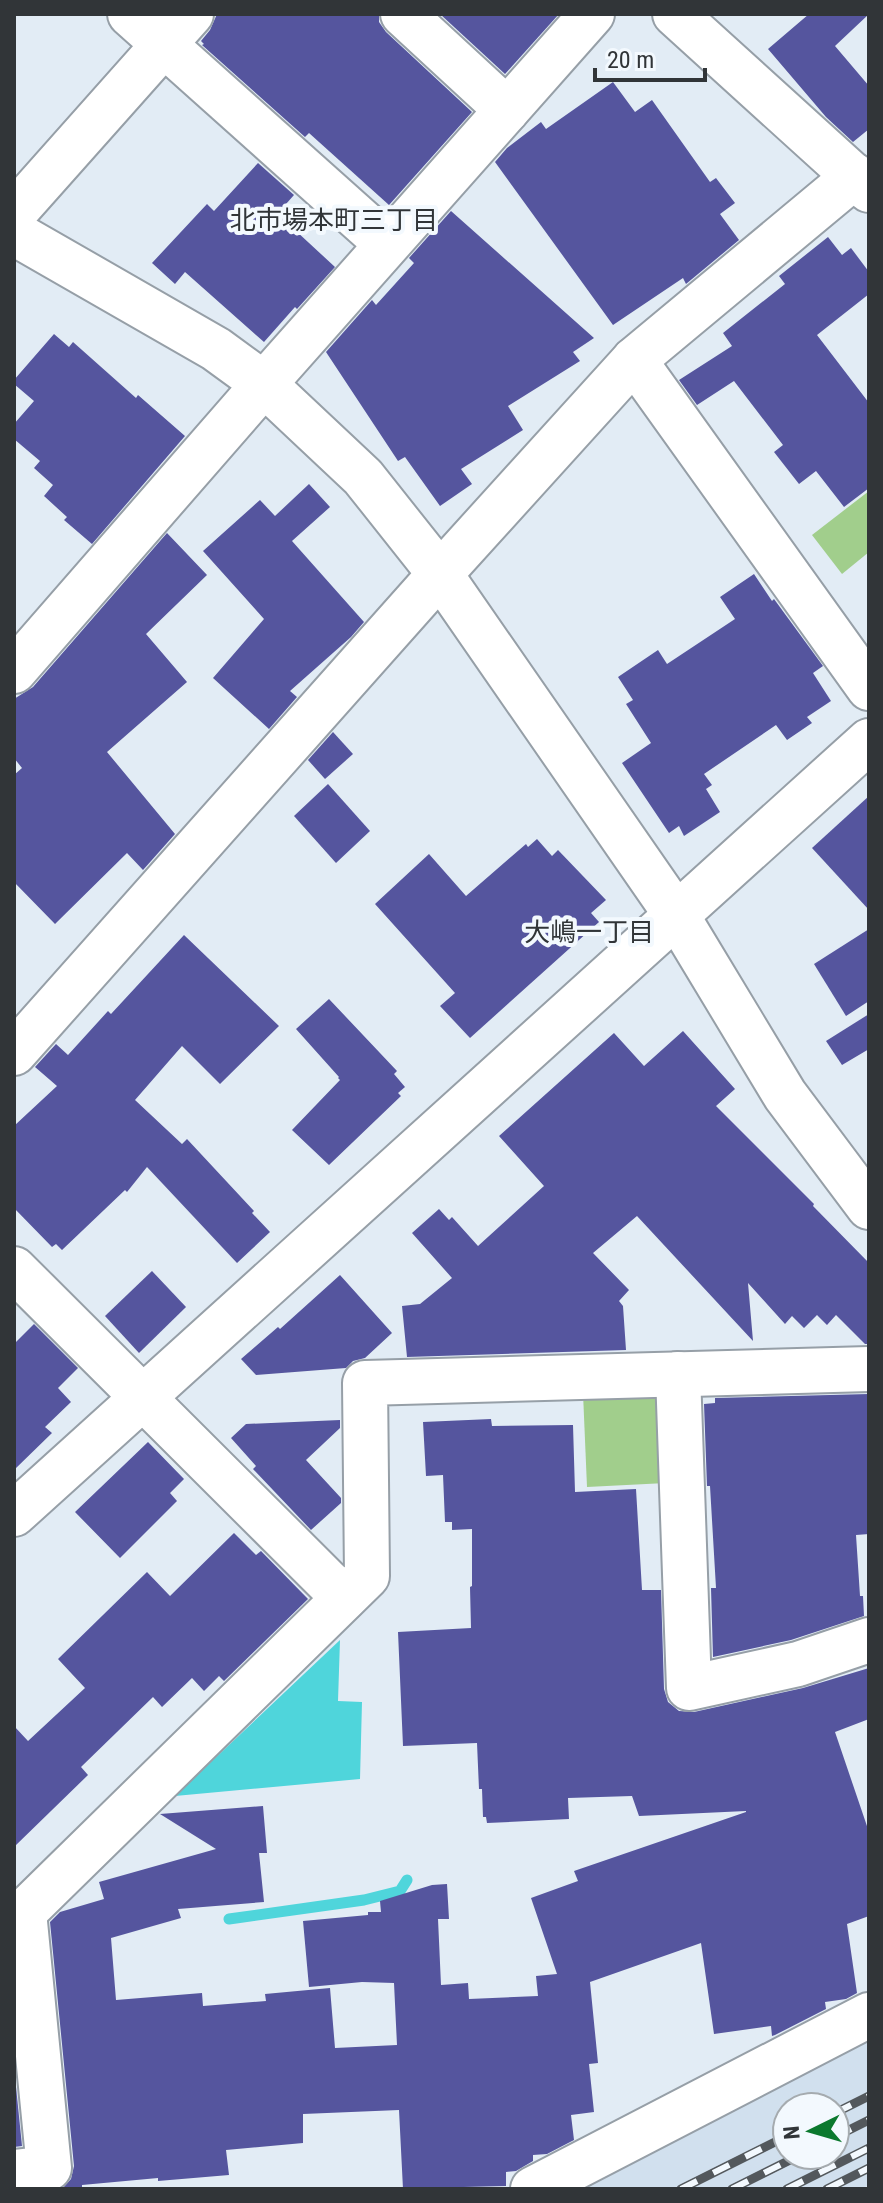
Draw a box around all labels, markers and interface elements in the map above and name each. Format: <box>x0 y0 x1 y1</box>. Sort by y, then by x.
scale bar <box>595 32 705 82</box>
text: 20 m <box>607 46 654 74</box>
district label: 北市場本町三丁目 <box>230 205 438 235</box>
district label: 大嶋一丁目 <box>524 917 654 947</box>
north arrow <box>771 2091 851 2171</box>
text: N <box>779 2125 805 2141</box>

